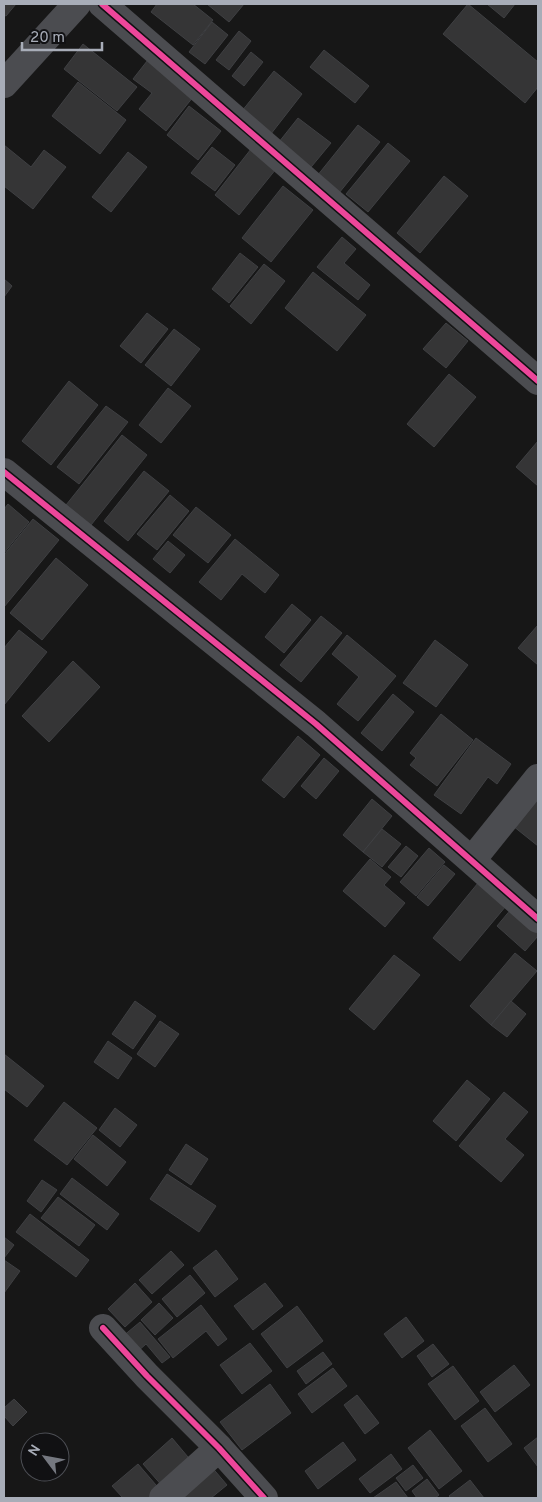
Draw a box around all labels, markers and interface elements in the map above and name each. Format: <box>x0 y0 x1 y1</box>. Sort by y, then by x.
scale bar <box>22 20 102 52</box>
text: 20 m <box>30 29 65 48</box>
north arrow <box>20 1432 70 1482</box>
text: N <box>25 1442 45 1460</box>

